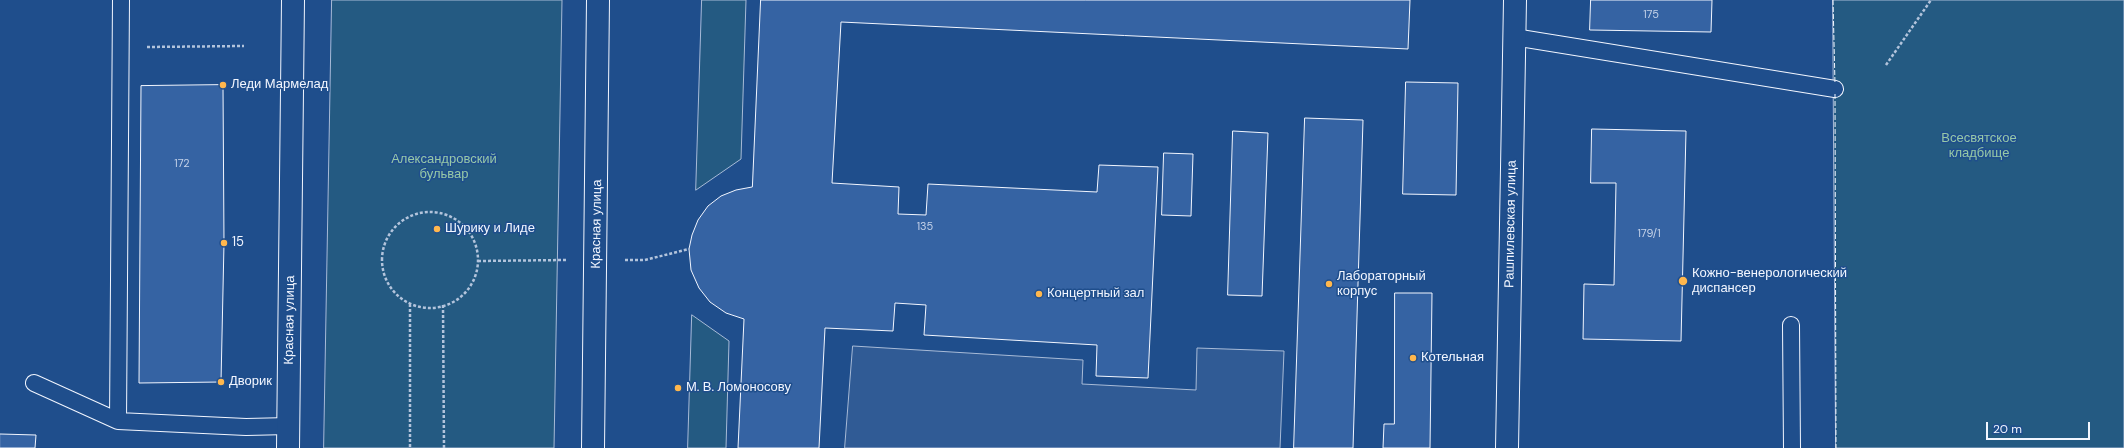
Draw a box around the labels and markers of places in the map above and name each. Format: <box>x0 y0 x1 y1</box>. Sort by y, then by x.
place label: Леди Мармелад <box>231 77 328 93</box>
marker: Леди Мармелад <box>218 80 228 90</box>
place label: Шурику и Лиде <box>445 221 535 237</box>
marker: Шурику и Лиде <box>432 224 442 234</box>
place label: 15 <box>232 235 244 251</box>
marker: 15 <box>219 238 229 248</box>
place label: Кожно-венерологический диспансер <box>1692 266 1847 297</box>
place label: Лабораторный корпус <box>1337 269 1426 300</box>
marker: Кожно-венерологический диспансер <box>1677 275 1689 287</box>
marker: Лабораторный корпус <box>1324 279 1334 289</box>
place label: Концертный зал <box>1047 286 1144 302</box>
marker: Концертный зал <box>1034 289 1044 299</box>
place label: Котельная <box>1421 350 1484 366</box>
marker: Котельная <box>1408 353 1418 363</box>
place label: Дворик <box>229 374 272 390</box>
marker: Дворик <box>216 377 226 387</box>
place label: М. В. Ломоносову <box>686 380 791 396</box>
marker: М. В. Ломоносову <box>673 383 683 393</box>

